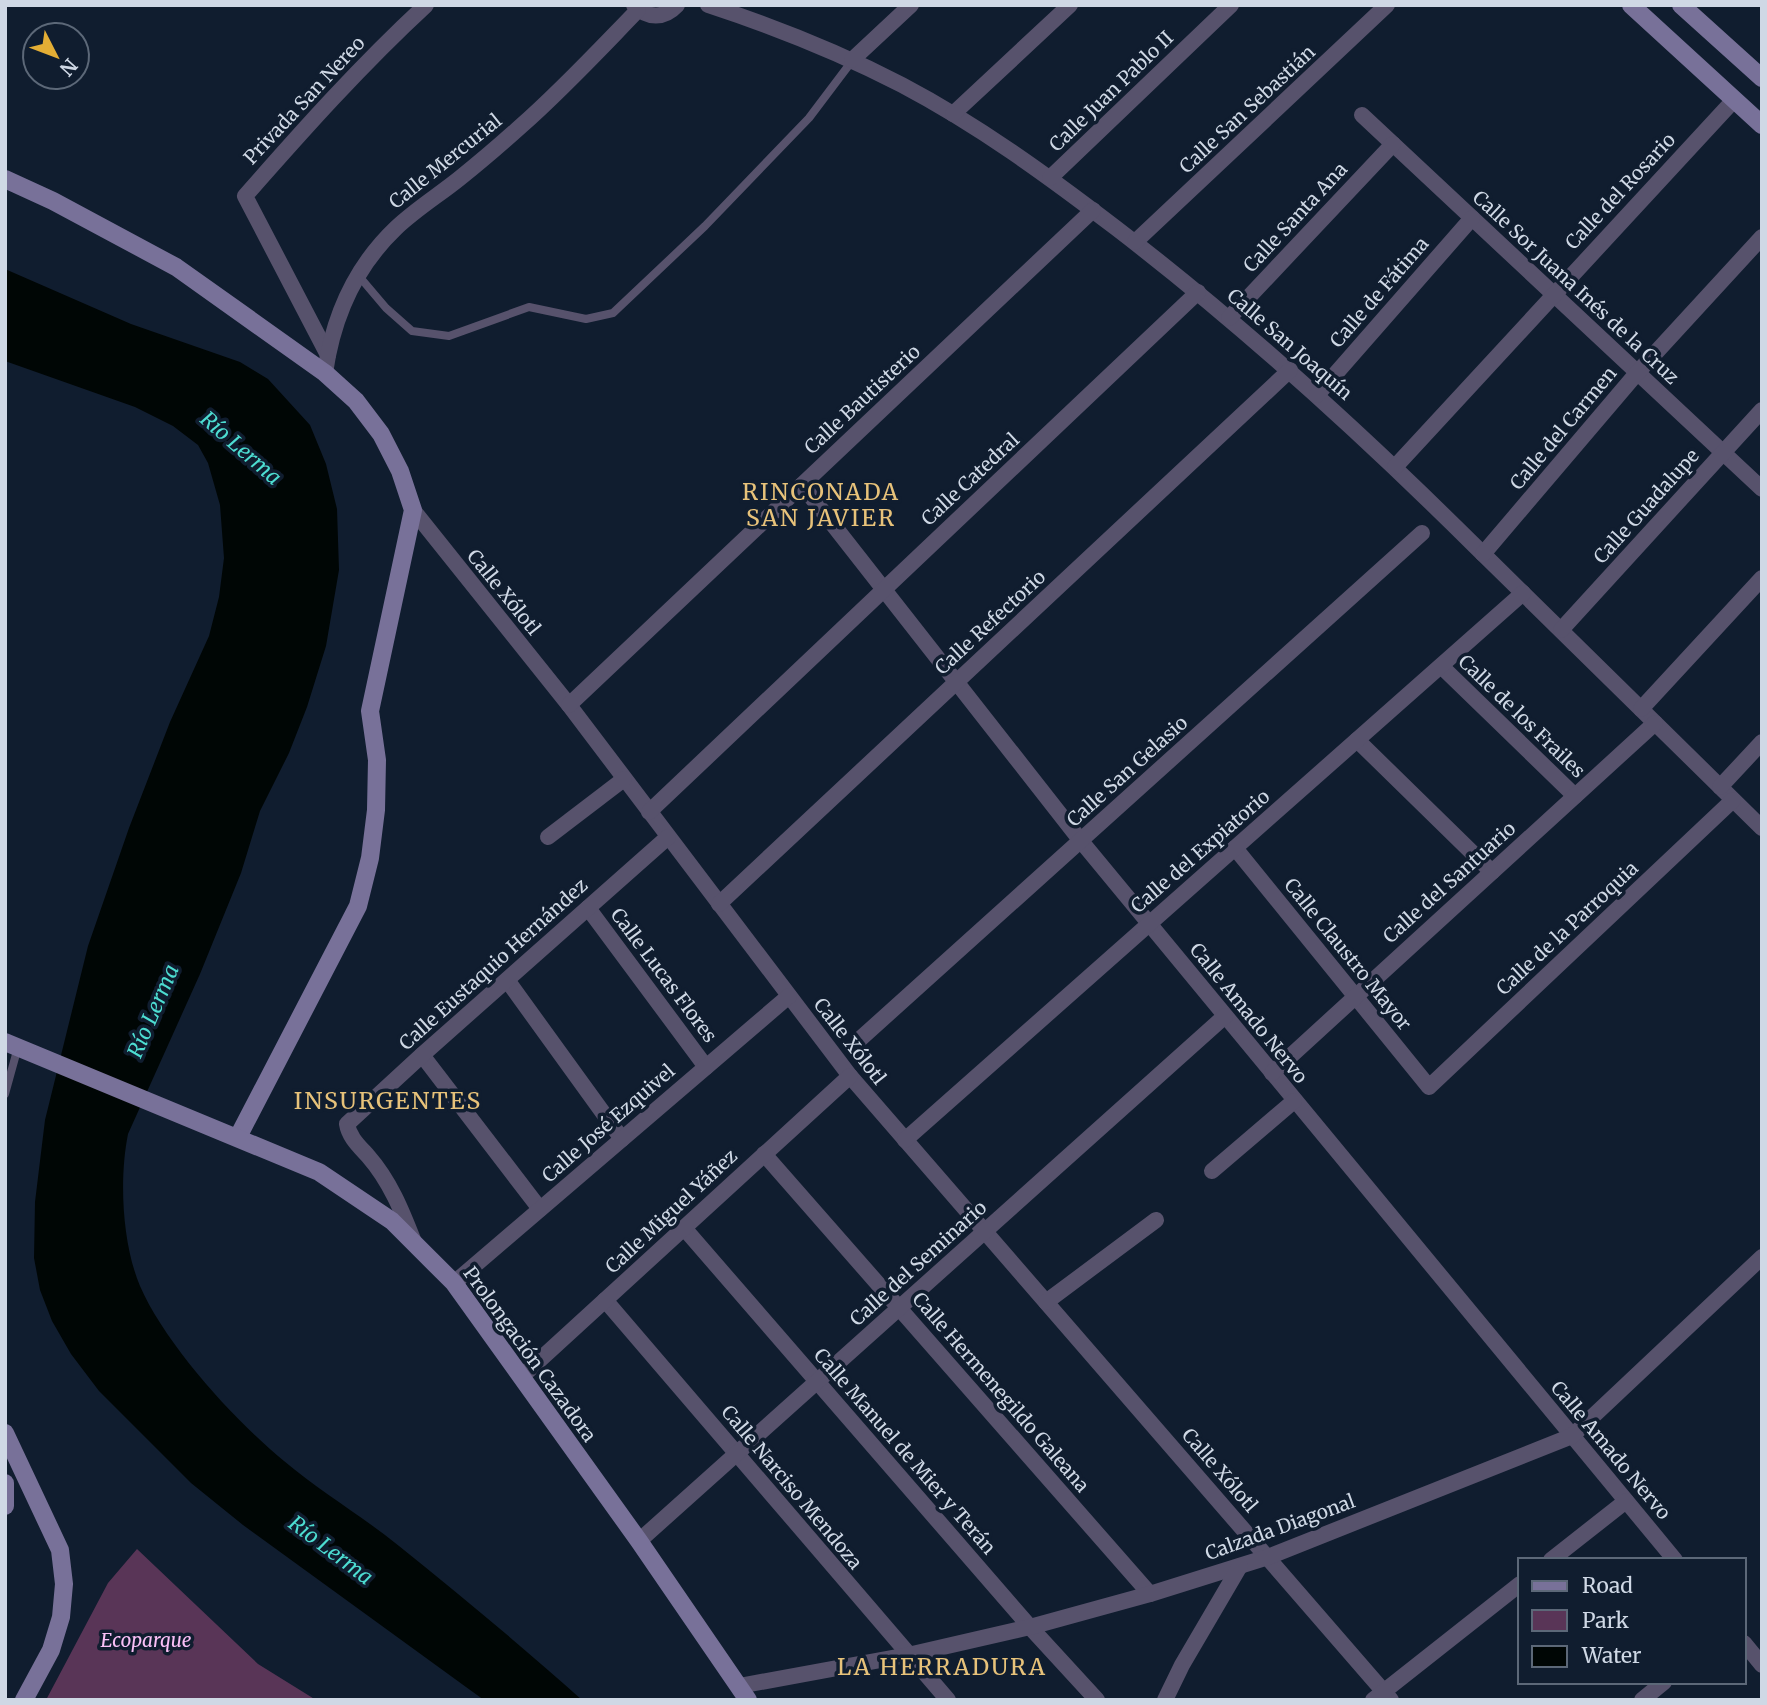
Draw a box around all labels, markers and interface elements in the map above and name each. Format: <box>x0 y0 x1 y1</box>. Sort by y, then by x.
north arrow <box>21 21 91 91</box>
street label: Calle Juan Pablo II <box>1044 26 1178 156</box>
street label: Privada San Nereo <box>238 31 370 169</box>
street label: Calle San Sebastián <box>1174 40 1320 178</box>
text: N <box>55 54 83 81</box>
street label: Calle Mercurial <box>384 108 506 214</box>
street label: Calle del Rosario <box>1560 128 1680 254</box>
street label: Calle Santa Ana <box>1238 157 1352 277</box>
street label: Calle Sor Juana Inés de la Cruz <box>1468 185 1684 389</box>
street label: Calle de Fátima <box>1324 232 1434 352</box>
street label: Calle San Joaquín <box>1223 283 1358 405</box>
street label: Calle Bautisterio <box>799 339 925 459</box>
street label: Calle del Carmen <box>1504 361 1622 495</box>
water label: Río Lerma <box>195 405 287 491</box>
street label: Calle Catedral <box>916 428 1024 530</box>
street label: Calle Guadalupe <box>1588 444 1704 568</box>
district label: RINCONADA SAN JAVIER <box>742 477 900 532</box>
street label: Calle Xólotl <box>462 544 546 640</box>
street label: Calle Refectorio <box>930 565 1050 679</box>
street label: Calle de los Frailes <box>1454 649 1590 783</box>
street label: Calle San Gelasio <box>1062 710 1192 832</box>
street label: Calle del Expiatorio <box>1126 784 1274 918</box>
street label: Calle del Santuario <box>1378 816 1520 948</box>
street label: Calle de la Parroquia <box>1491 856 1643 1000</box>
street label: Calle Eustaquio Hernández <box>394 873 592 1055</box>
street label: Calle Claustro Mayor <box>1279 873 1417 1035</box>
street label: Calle Lucas Flores <box>606 903 722 1047</box>
street label: Calle Amado Nervo <box>1185 938 1313 1088</box>
water label: Río Lerma <box>121 960 185 1062</box>
street label: Calle Xólotl <box>809 993 891 1089</box>
street label: Calle José Ezquivel <box>537 1059 679 1187</box>
district label: INSURGENTES <box>294 1086 482 1115</box>
street label: Calle Miguel Yáñez <box>600 1144 742 1278</box>
street label: Calle del Seminario <box>845 1195 991 1331</box>
street label: Prolongación Cazadora <box>458 1262 602 1446</box>
street label: Calle Hermenegildo Galeana <box>908 1287 1094 1497</box>
street label: Calle Manuel de Mier y Terán <box>809 1343 1001 1559</box>
street label: Calle Amado Nervo <box>1546 1376 1676 1524</box>
street label: Calle Narciso Mendoza <box>716 1400 868 1574</box>
street label: Calle Xólotl <box>1177 1423 1263 1517</box>
street label: Calzada Diagonal <box>1202 1489 1358 1565</box>
water label: Río Lerma <box>283 1509 379 1591</box>
legend <box>1518 1558 1746 1684</box>
text: Road <box>1582 1572 1633 1599</box>
text: Park <box>1582 1607 1629 1634</box>
park label: Ecoparque <box>101 1628 192 1652</box>
text: Water <box>1581 1642 1641 1669</box>
district label: LA HERRADURA <box>837 1652 1047 1681</box>

